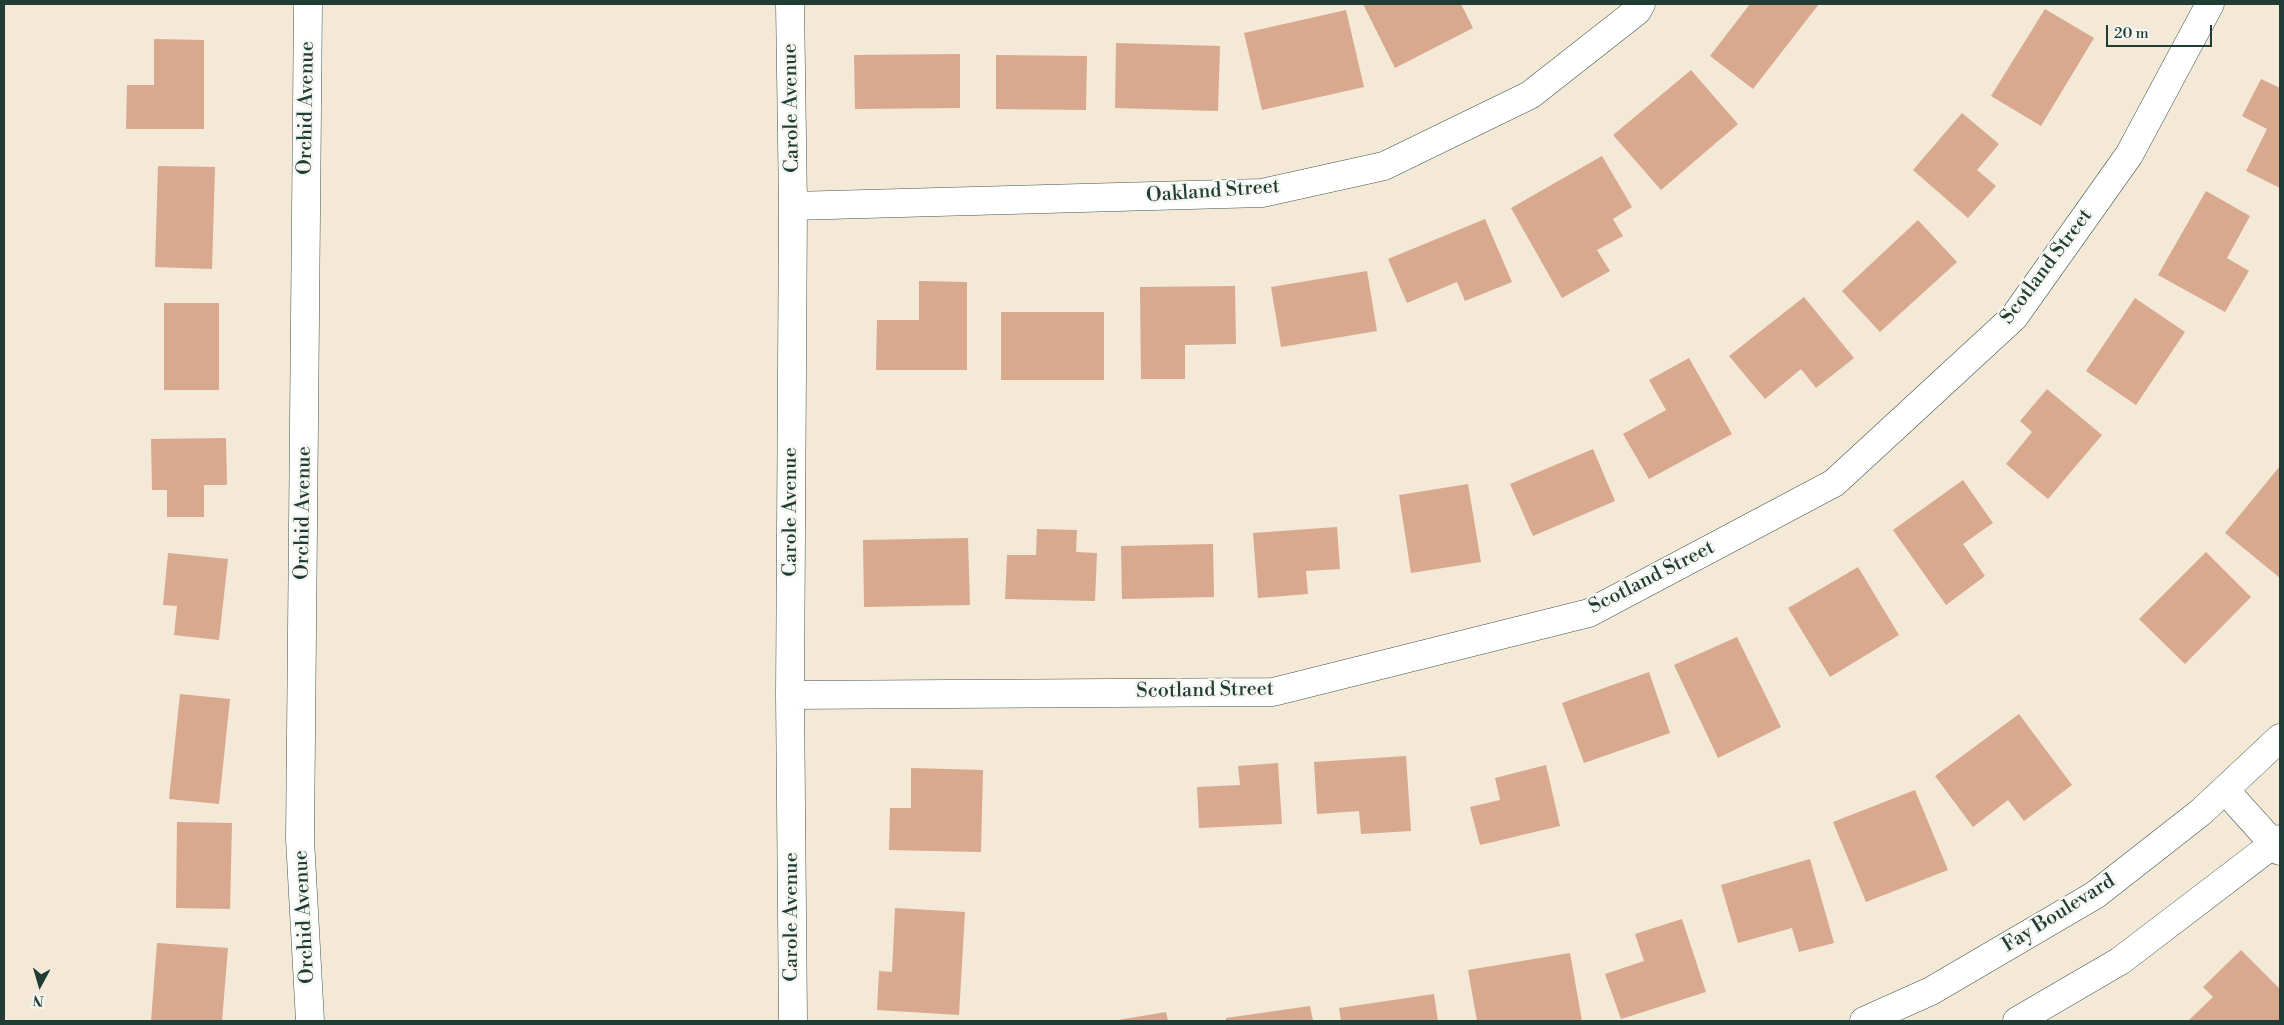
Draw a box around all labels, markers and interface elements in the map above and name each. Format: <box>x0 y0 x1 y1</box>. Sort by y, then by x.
scale bar <box>2109 15 2215 47</box>
text: 20 m <box>2114 24 2149 43</box>
street label: Orchid Avenue <box>294 41 320 175</box>
street label: Carole Avenue <box>779 43 805 173</box>
street label: Oakland Street <box>1145 175 1281 209</box>
street label: Scotland Street <box>1996 205 2098 329</box>
street label: Orchid Avenue <box>291 446 317 580</box>
street label: Carole Avenue <box>779 447 803 577</box>
street label: Scotland Street <box>1585 536 1719 620</box>
street label: Scotland Street <box>1136 678 1274 704</box>
street label: Orchid Avenue <box>290 850 320 984</box>
street label: Carole Avenue <box>780 852 804 982</box>
street label: Fay Boulevard <box>1998 870 2120 958</box>
north arrow <box>15 960 65 1010</box>
text: N <box>32 990 45 1009</box>

